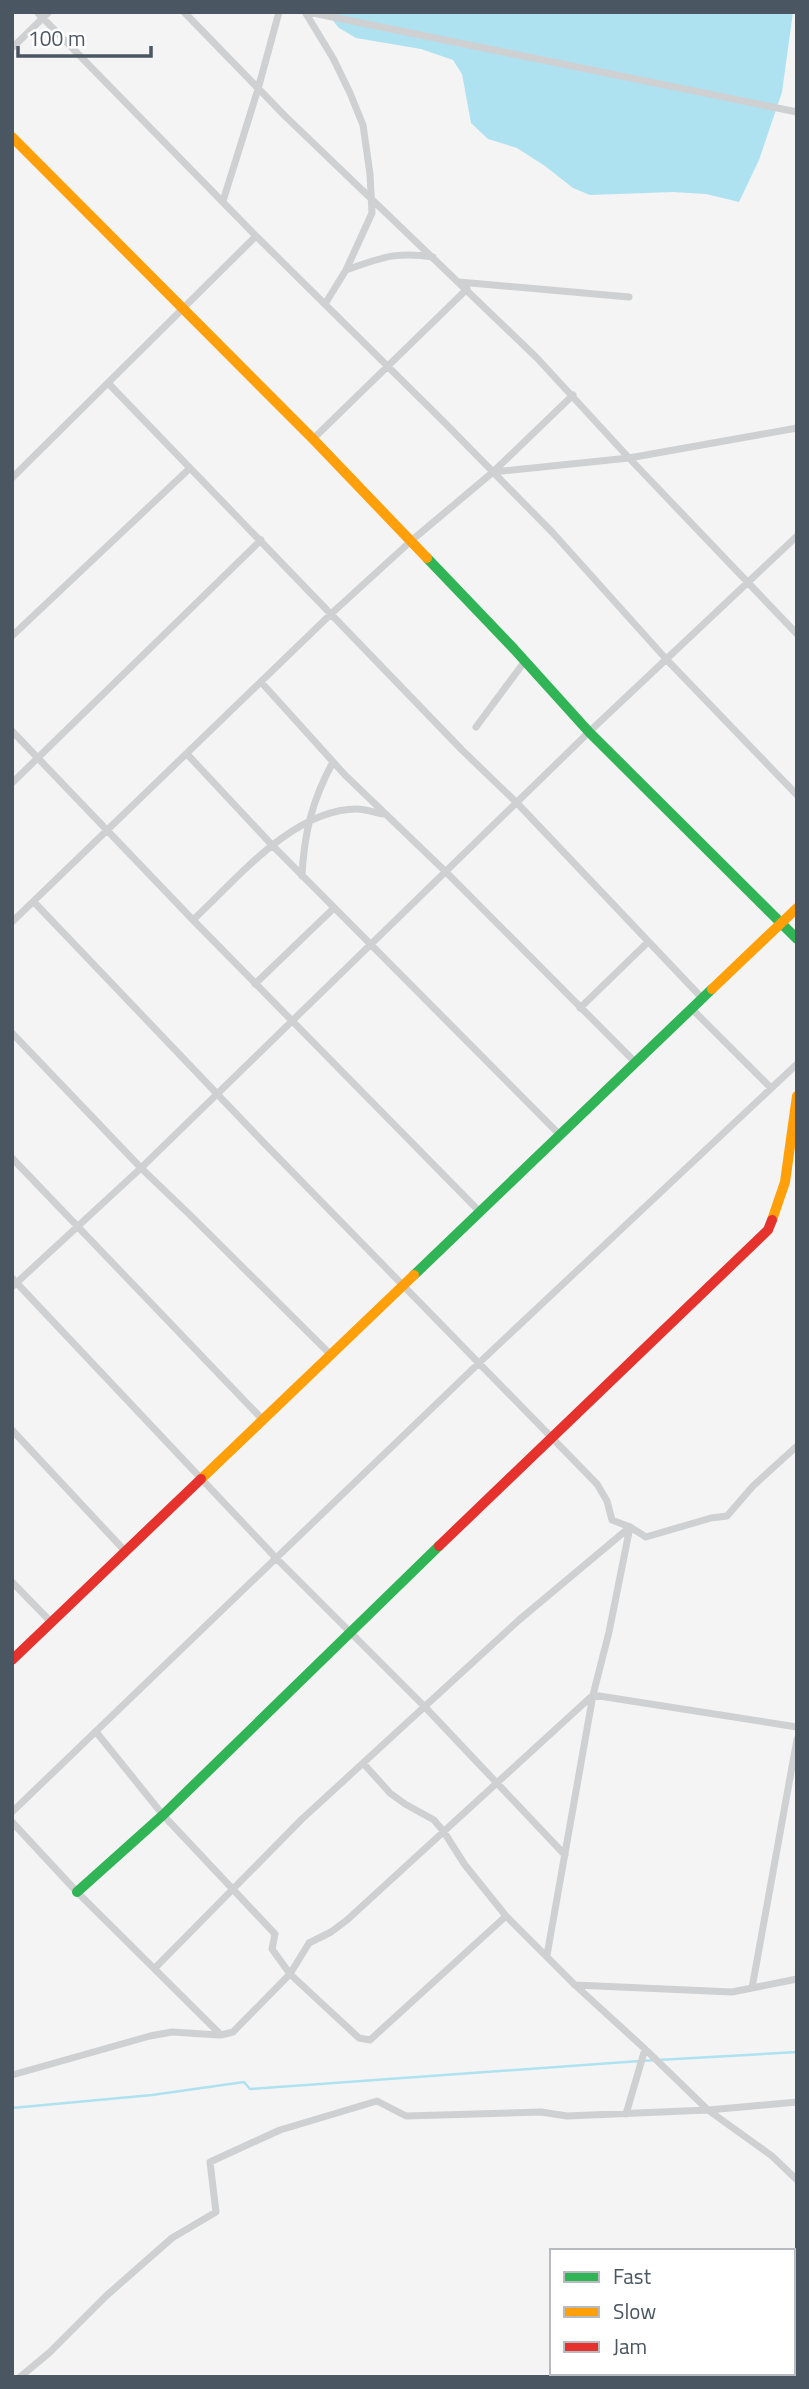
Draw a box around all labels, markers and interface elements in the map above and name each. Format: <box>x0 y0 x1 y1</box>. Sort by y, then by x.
scale bar <box>18 14 150 58</box>
text: 100 m <box>28 22 85 54</box>
legend <box>550 2249 795 2375</box>
text: Fast <box>613 2260 652 2292</box>
text: Slow <box>613 2295 656 2327</box>
text: Jam <box>613 2330 647 2362</box>

